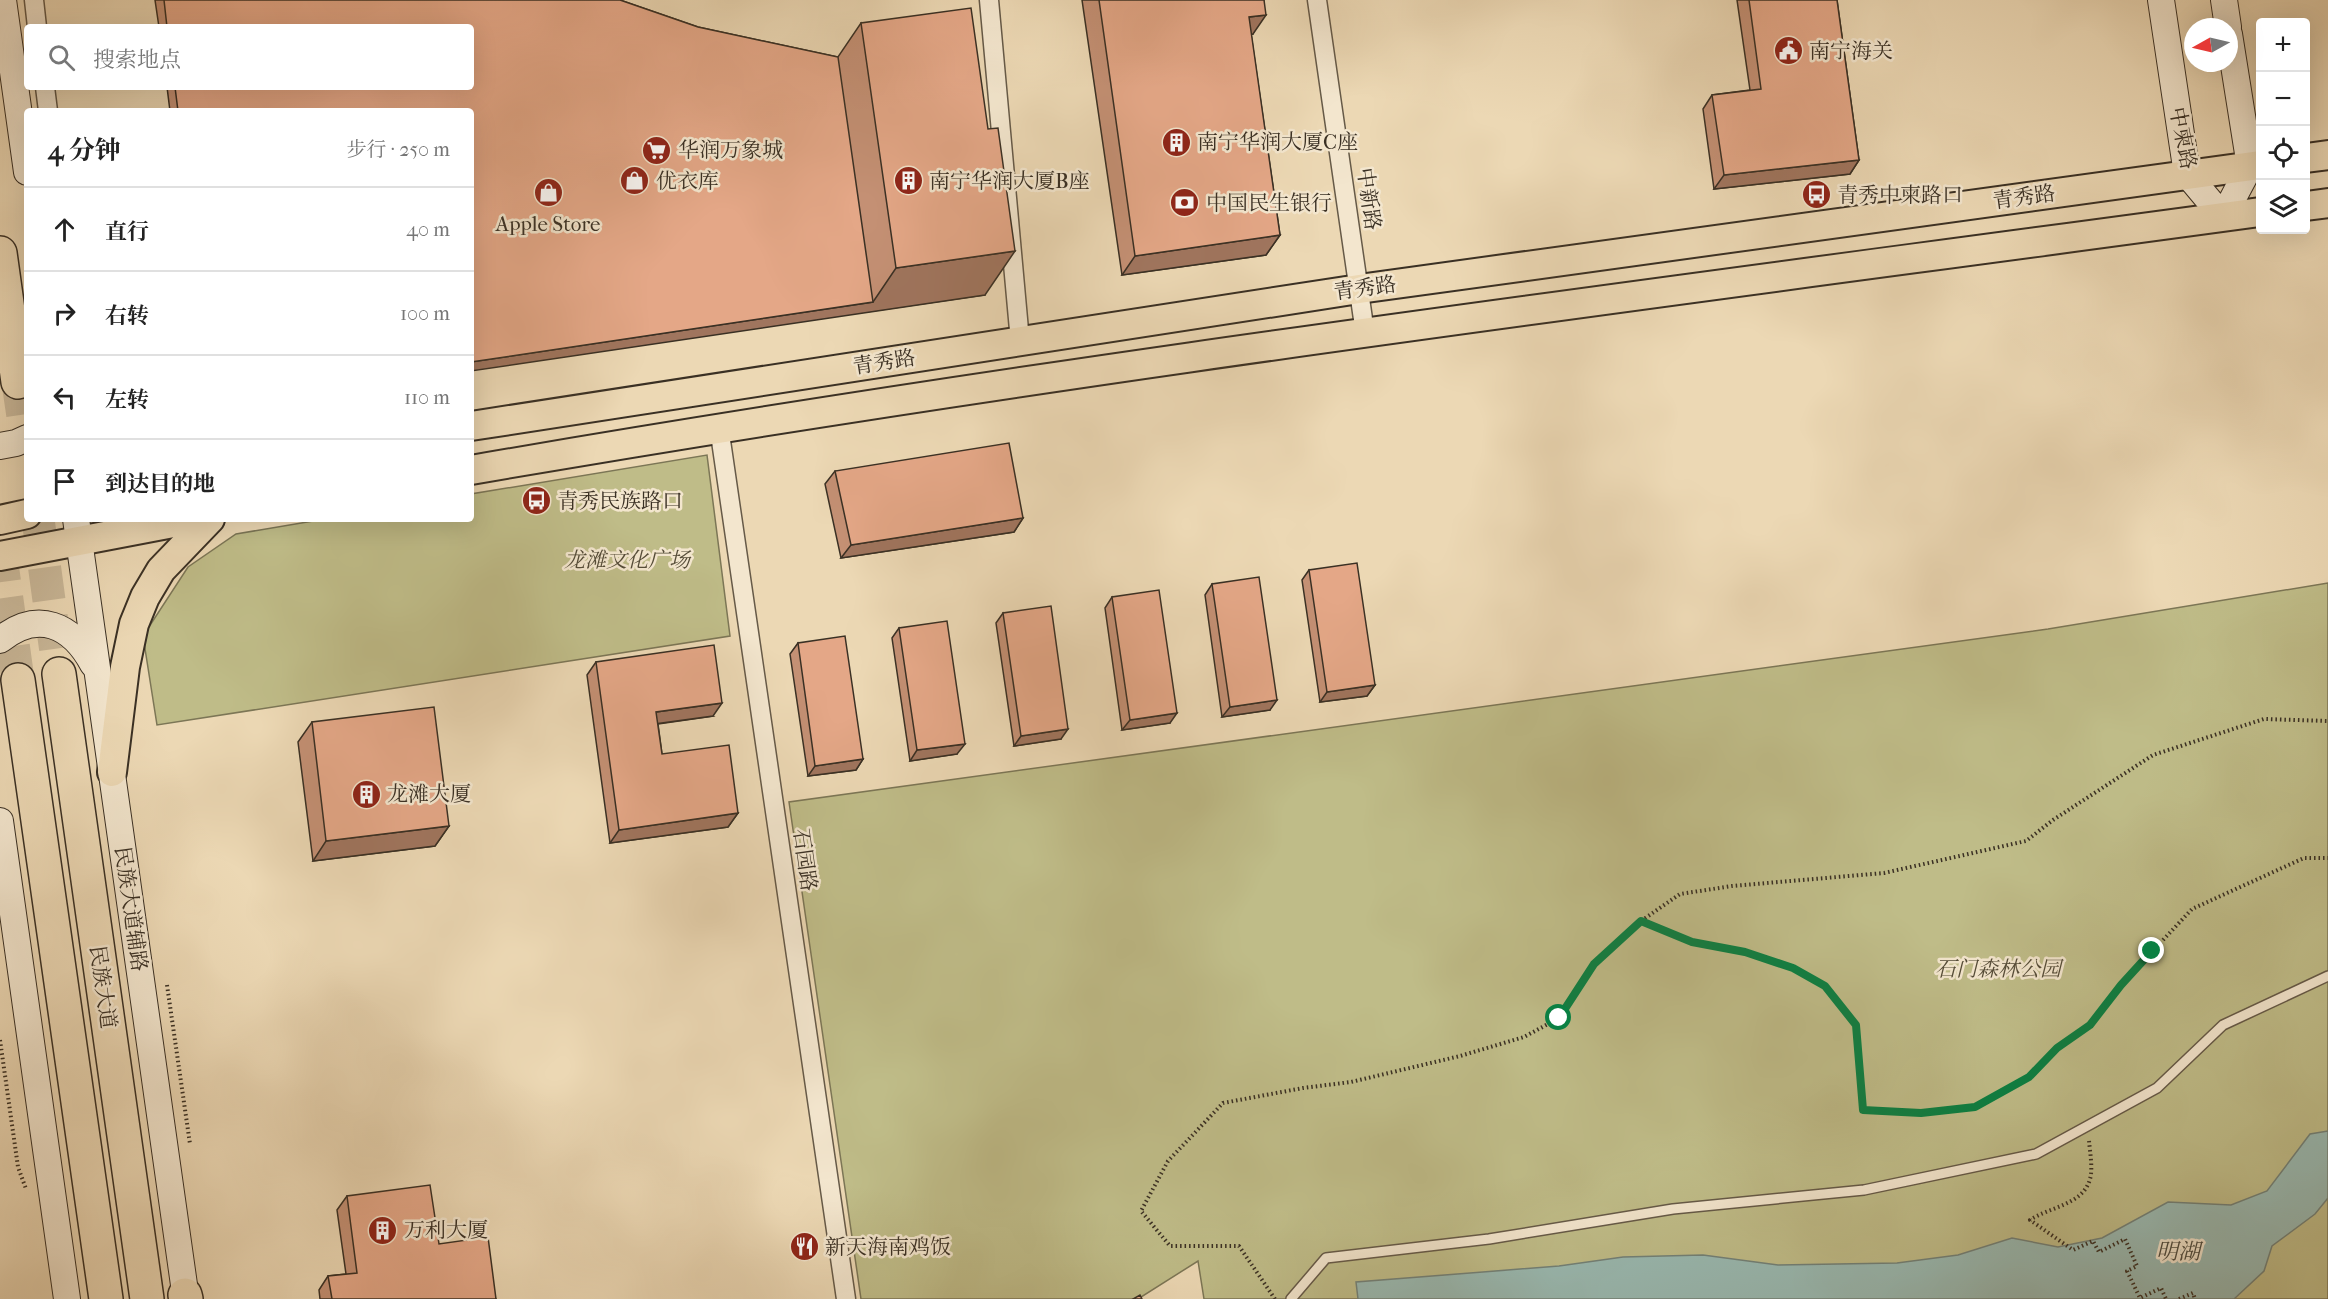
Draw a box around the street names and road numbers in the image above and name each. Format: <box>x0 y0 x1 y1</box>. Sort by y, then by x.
street label: 中柬路 <box>2165 105 2201 171</box>
street label: 中新路 <box>1353 166 1385 232</box>
street label: 青秀路 <box>1991 181 2057 213</box>
street label: 青秀路 <box>1332 272 1398 304</box>
street label: 青秀路 <box>851 345 917 379</box>
street label: 石园路 <box>789 827 821 893</box>
street label: 民族大道辅路 <box>110 845 152 973</box>
street label: 民族大道 <box>85 944 121 1030</box>

